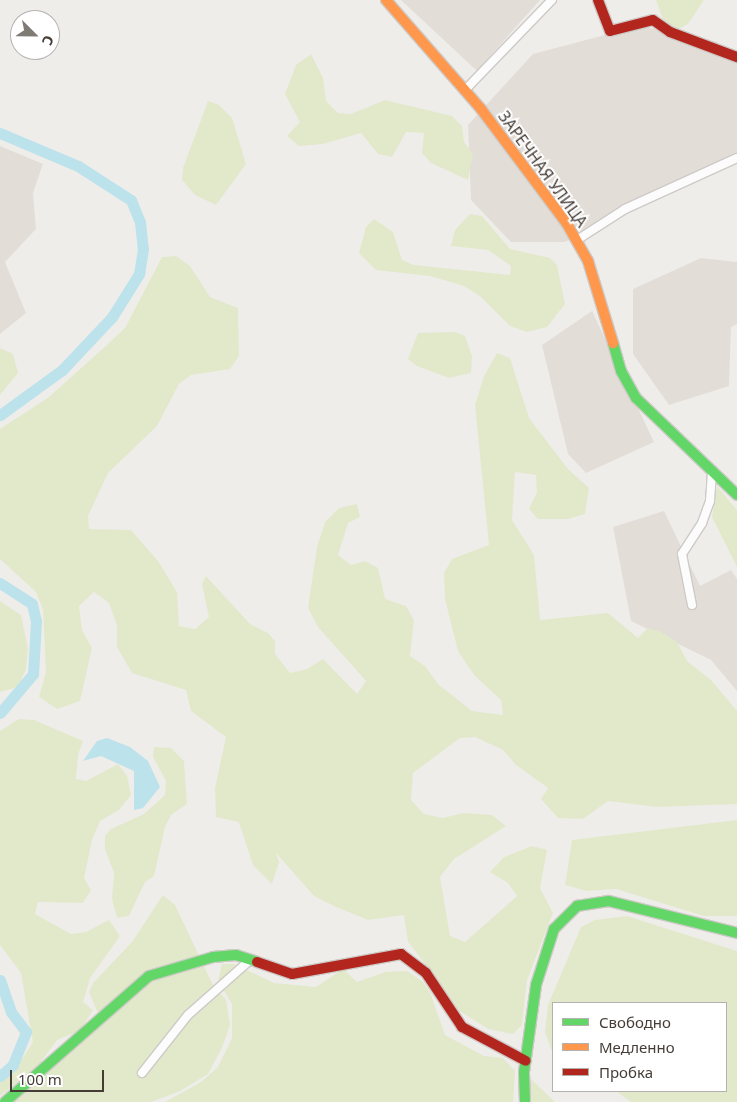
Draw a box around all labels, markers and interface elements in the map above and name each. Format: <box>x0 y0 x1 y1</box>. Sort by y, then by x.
north arrow <box>10 10 60 60</box>
text: С <box>38 33 59 49</box>
street label: ЗАРЕЧНАЯ УЛИЦА <box>494 107 592 231</box>
legend <box>552 1002 727 1092</box>
text: Свободно <box>599 1012 671 1032</box>
text: Медленно <box>599 1037 675 1057</box>
scale bar <box>12 1060 106 1092</box>
text: Пробка <box>599 1062 653 1082</box>
text: 100 m <box>18 1069 62 1089</box>

